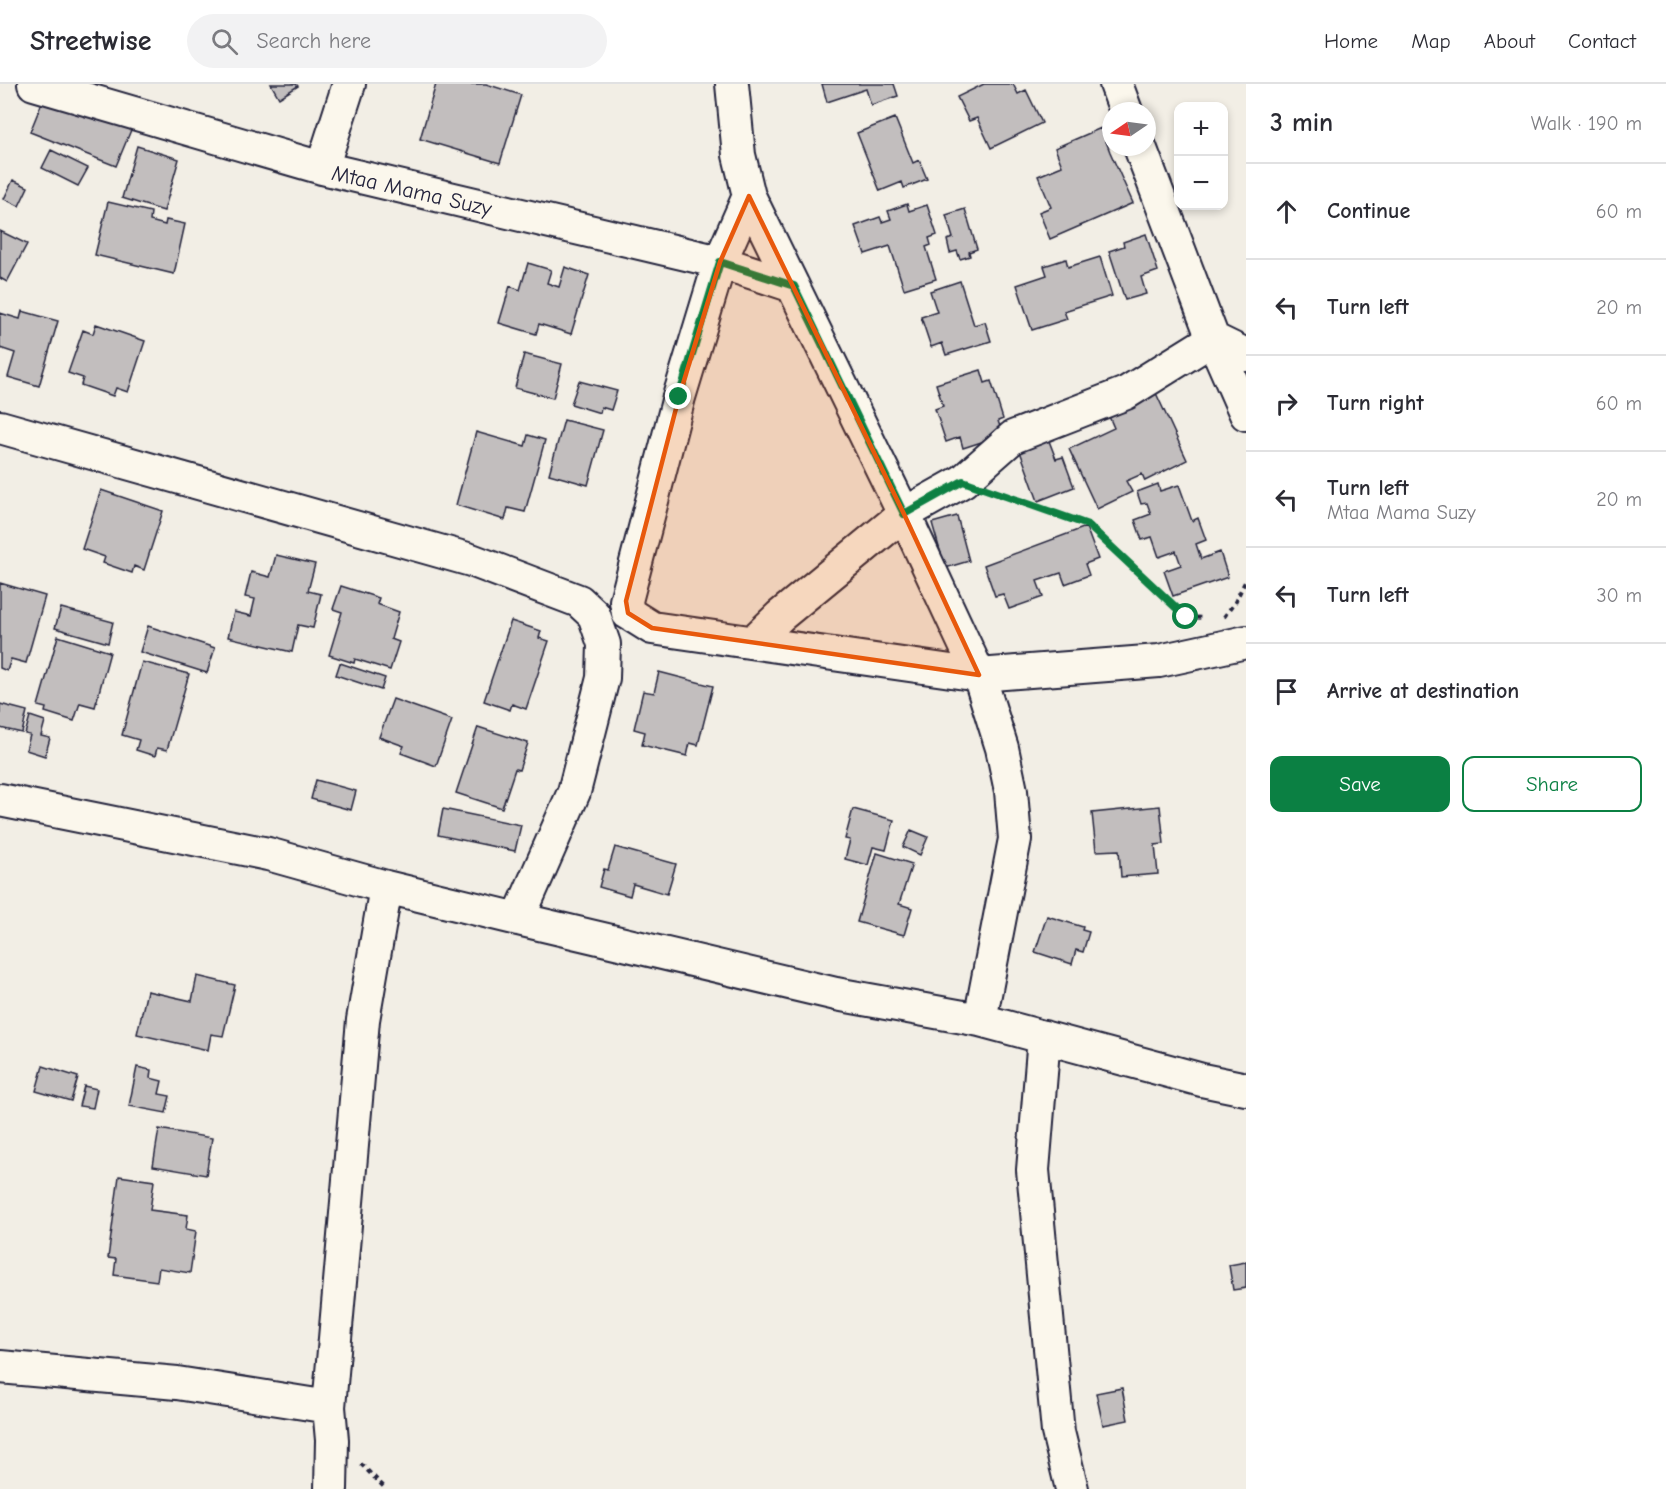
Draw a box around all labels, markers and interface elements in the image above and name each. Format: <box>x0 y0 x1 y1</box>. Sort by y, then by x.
search box <box>187 14 607 68</box>
text: Streetwise <box>30 25 151 57</box>
icon: search <box>208 25 241 58</box>
text: Search here <box>256 28 371 54</box>
text: Home <box>1324 29 1378 53</box>
text: Map <box>1411 29 1451 53</box>
text: About <box>1484 29 1535 53</box>
text: Contact <box>1568 29 1636 53</box>
north arrow <box>1102 102 1156 156</box>
map controls <box>1174 102 1228 210</box>
button: + <box>1174 102 1228 156</box>
text: 3 min <box>1270 108 1333 138</box>
text: Walk · 190 m <box>1531 112 1642 135</box>
button: − <box>1174 156 1228 210</box>
street label: Mtaa Mama Suzy <box>329 160 495 222</box>
icon: ahead <box>1270 195 1303 228</box>
text: Continue <box>1327 198 1410 224</box>
text: 60 m <box>1596 200 1642 223</box>
icon: left <box>1270 291 1303 324</box>
text: Turn left <box>1327 294 1409 320</box>
text: 20 m <box>1596 296 1642 319</box>
route end <box>665 383 691 409</box>
icon: right <box>1270 387 1303 420</box>
text: Turn right <box>1327 390 1424 416</box>
text: 60 m <box>1596 392 1642 415</box>
text: Turn left <box>1327 475 1409 501</box>
icon: left <box>1270 483 1303 516</box>
text: 20 m <box>1596 488 1642 511</box>
text: Mtaa Mama Suzy <box>1327 501 1476 524</box>
icon: left <box>1270 579 1303 612</box>
text: Turn left <box>1327 582 1409 608</box>
text: 30 m <box>1596 584 1642 607</box>
route start <box>1172 603 1198 629</box>
icon: arrive <box>1270 675 1303 708</box>
text: Arrive at destination <box>1327 678 1519 704</box>
button: Save <box>1270 756 1450 812</box>
button: Share <box>1462 756 1642 812</box>

